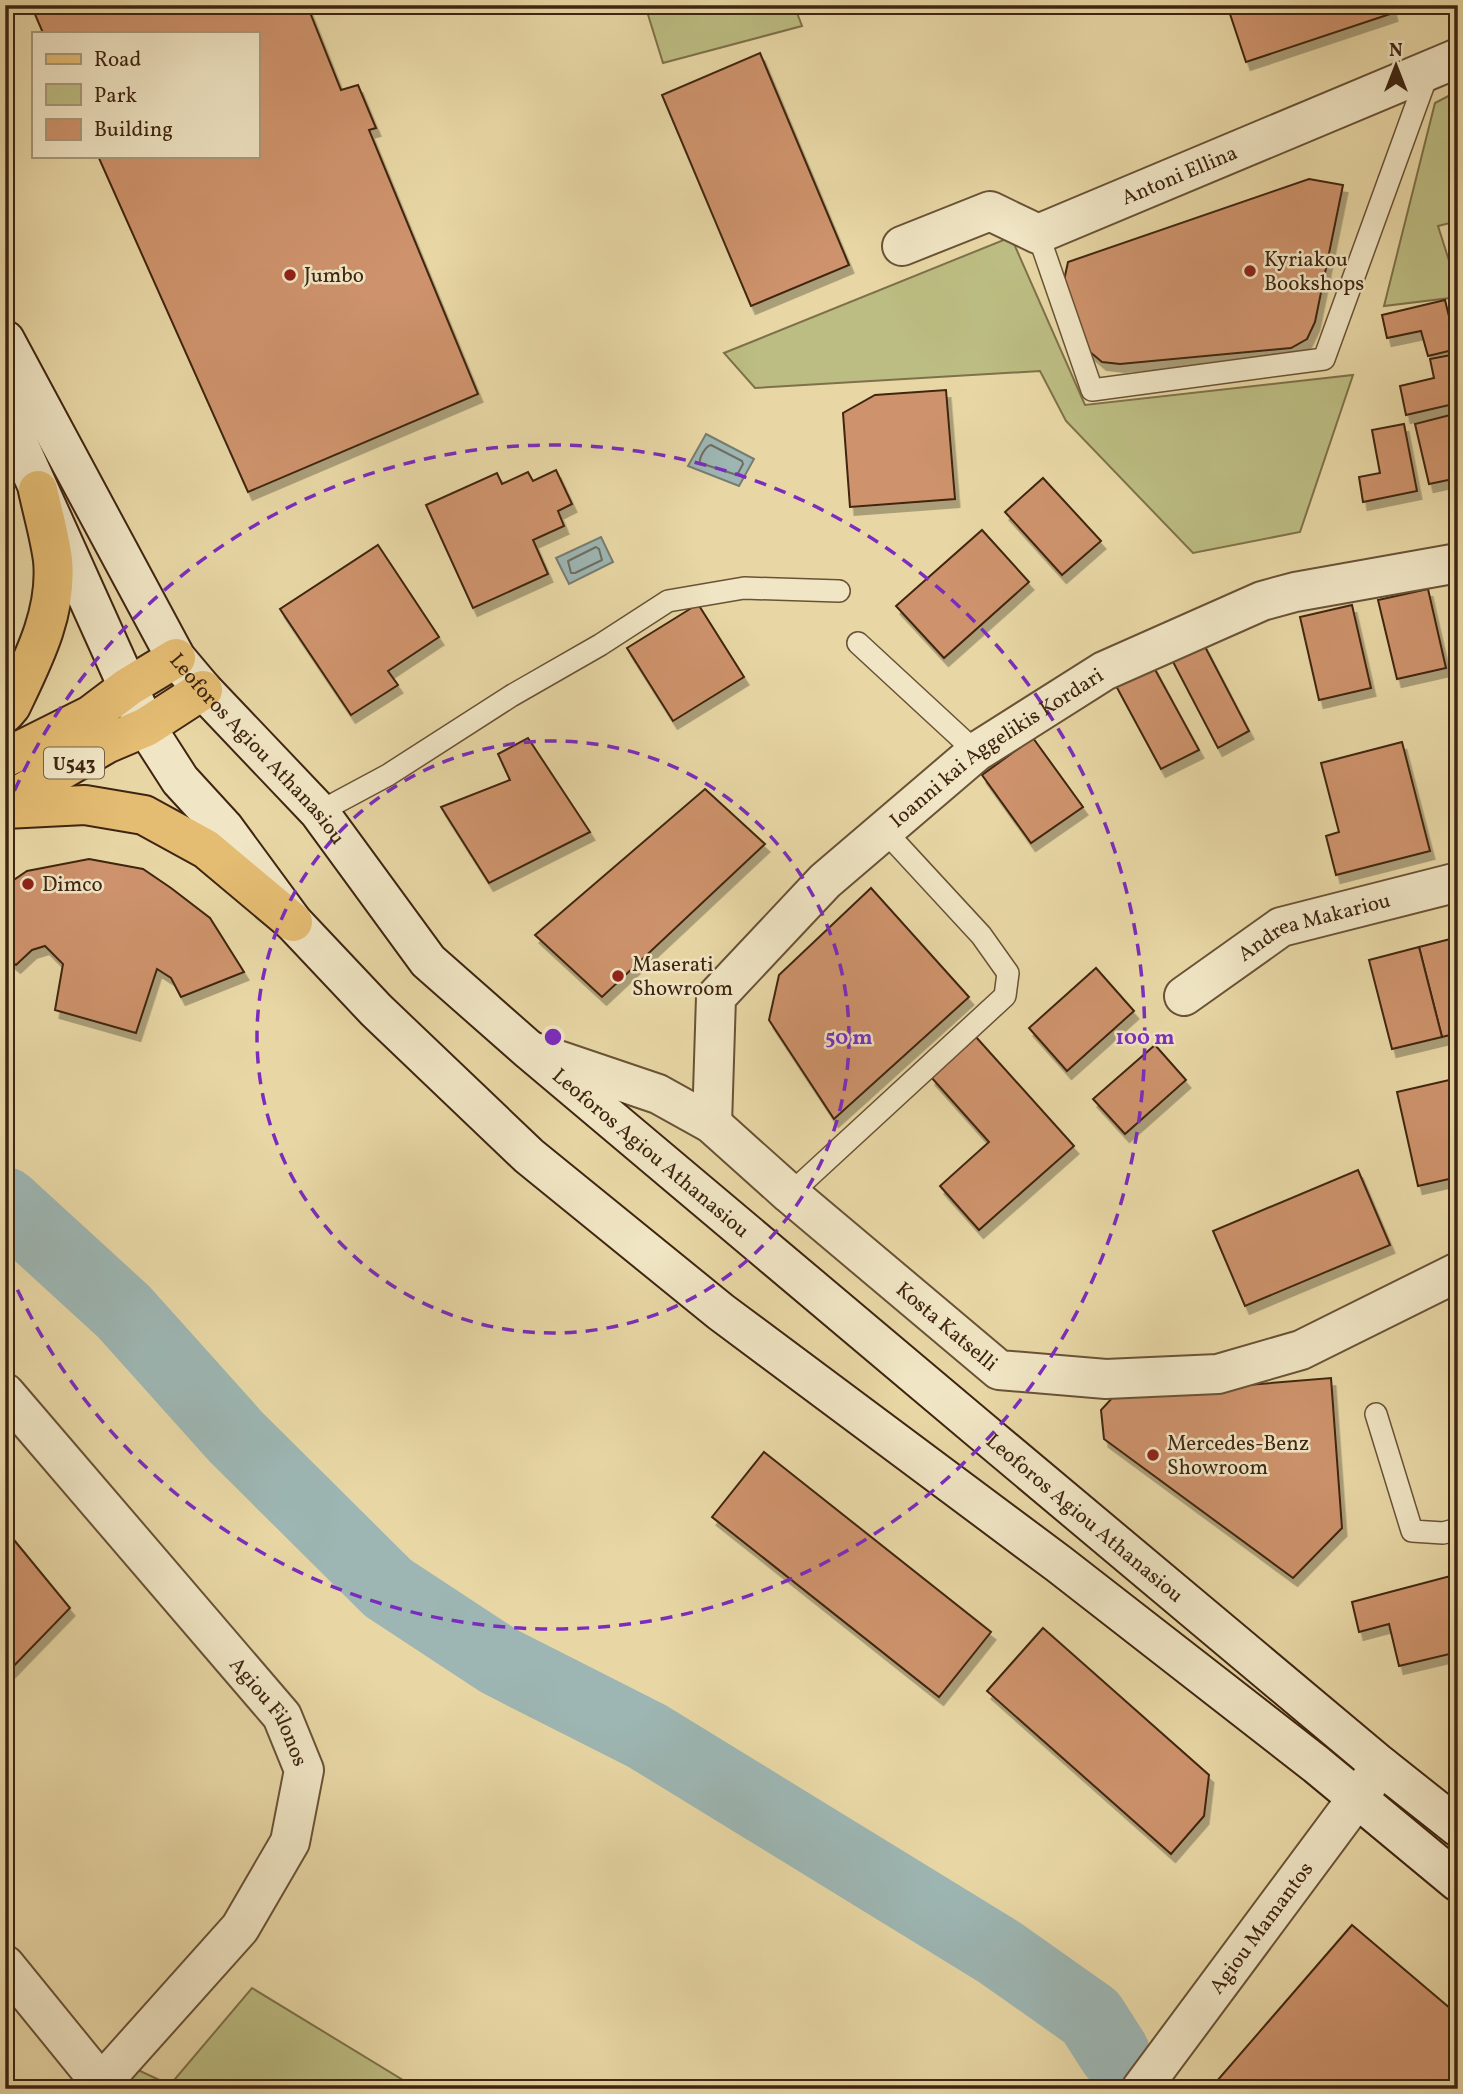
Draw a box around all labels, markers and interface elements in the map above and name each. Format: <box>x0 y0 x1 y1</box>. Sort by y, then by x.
legend <box>32 32 259 158</box>
north arrow <box>1362 32 1432 102</box>
text: N <box>1389 38 1403 64</box>
text: Road <box>94 46 141 75</box>
text: Park <box>94 82 137 111</box>
text: Building <box>94 116 173 145</box>
street label: Antoni Ellina <box>1117 139 1242 213</box>
place label: Kyriakou Bookshops <box>1264 246 1364 299</box>
place label: Jumbo <box>304 262 364 291</box>
marker: Kyriakou Bookshops <box>1242 263 1258 279</box>
marker: Jumbo <box>282 267 298 283</box>
street label: Leoforos Agiou Athanasiou <box>162 647 351 851</box>
street label: Ioanni kai Aggelikis Kordari <box>884 662 1110 835</box>
road number: U543 <box>44 748 104 778</box>
place label: Dimco <box>42 871 103 900</box>
marker: Dimco <box>20 876 36 892</box>
street label: Andrea Makariou <box>1232 887 1394 969</box>
place label: Maserati Showroom <box>632 951 733 1004</box>
marker: Maserati Showroom <box>610 968 626 984</box>
text: 50 m <box>825 1024 873 1053</box>
text: 100 m <box>1115 1024 1175 1053</box>
centre of rings <box>541 1025 565 1049</box>
street label: Leoforos Agiou Athanasiou <box>545 1062 755 1245</box>
street label: Kosta Katselli <box>889 1276 1003 1379</box>
street label: Leoforos Agiou Athanasiou <box>979 1428 1189 1610</box>
place label: Mercedes-Benz Showroom <box>1167 1430 1309 1483</box>
marker: Mercedes-Benz Showroom <box>1145 1447 1161 1463</box>
street label: Agiou Filonos <box>222 1651 314 1771</box>
street label: Agiou Mamantos <box>1203 1856 1321 2001</box>

